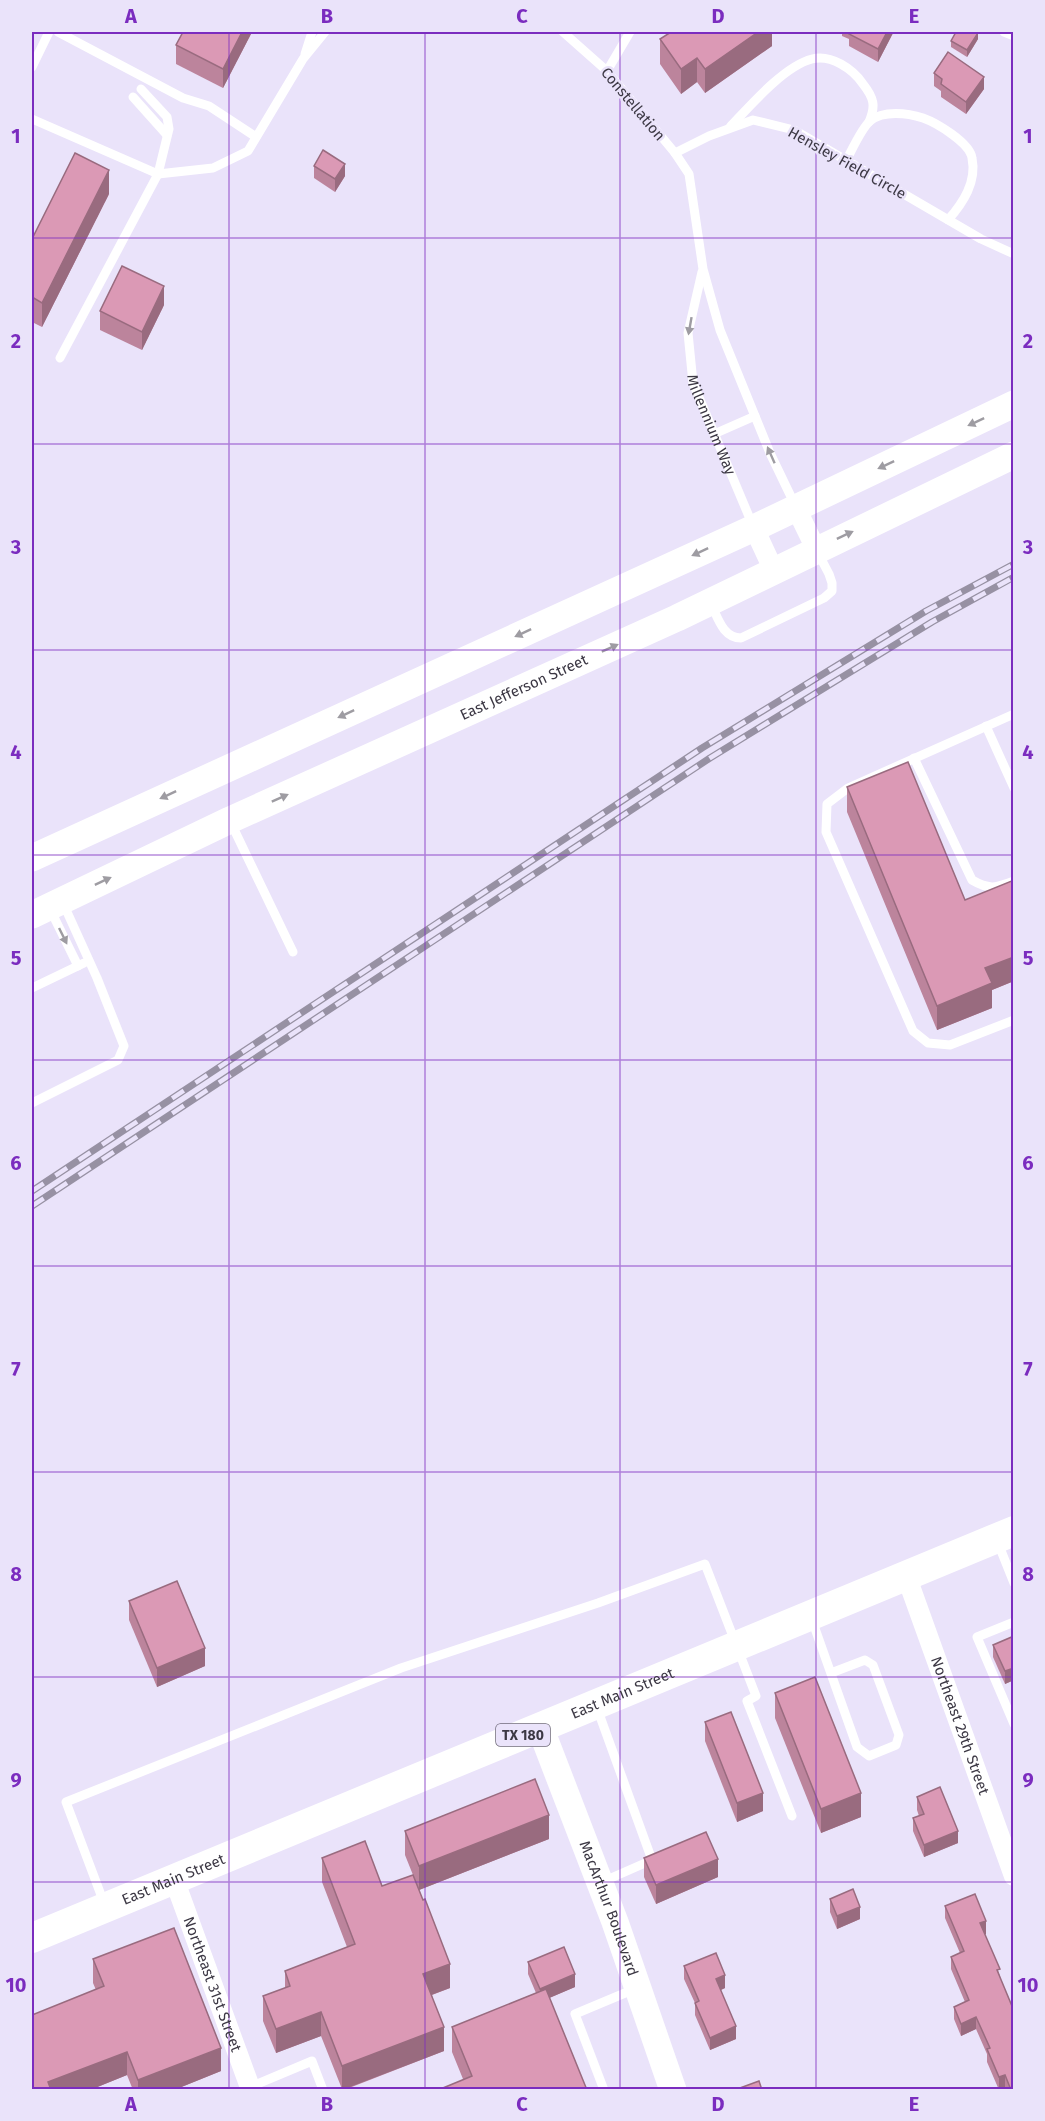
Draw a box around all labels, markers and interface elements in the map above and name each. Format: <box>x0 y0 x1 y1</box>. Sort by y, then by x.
text: A <box>124 4 138 28</box>
text: B <box>321 4 333 28</box>
text: C <box>516 4 528 28</box>
text: D <box>711 4 725 28</box>
text: E <box>909 4 919 28</box>
street label: Constellation <box>597 64 669 144</box>
street label: Hensley Field Circle <box>785 123 909 203</box>
text: 1 <box>11 124 21 148</box>
text: 1 <box>1023 124 1033 148</box>
one-way arrow <box>685 317 694 336</box>
text: 2 <box>11 329 21 353</box>
text: 2 <box>1023 329 1033 353</box>
street label: Millennium Way <box>683 374 740 478</box>
one-way arrow <box>968 417 985 426</box>
one-way arrow <box>767 446 776 463</box>
one-way arrow <box>877 460 894 469</box>
one-way arrow <box>836 531 853 540</box>
text: 3 <box>10 535 21 559</box>
text: 3 <box>1022 535 1033 559</box>
one-way arrow <box>691 547 709 557</box>
one-way arrow <box>514 629 532 639</box>
one-way arrow <box>602 643 620 653</box>
street label: East Jefferson Street <box>457 650 591 724</box>
one-way arrow <box>337 710 354 719</box>
text: 4 <box>10 740 22 764</box>
text: 4 <box>1022 740 1034 764</box>
one-way arrow <box>160 791 177 800</box>
one-way arrow <box>271 793 289 803</box>
one-way arrow <box>95 876 112 885</box>
one-way arrow <box>59 928 68 945</box>
text: 5 <box>11 946 22 970</box>
text: 5 <box>1023 946 1034 970</box>
text: 6 <box>10 1151 22 1175</box>
text: 6 <box>1022 1151 1034 1175</box>
text: 7 <box>11 1357 21 1381</box>
text: 7 <box>1023 1357 1033 1381</box>
text: 8 <box>10 1562 22 1586</box>
text: 8 <box>1022 1562 1034 1586</box>
street label: Northeast 29th Street <box>927 1654 993 1798</box>
street label: East Main Street <box>568 1664 677 1723</box>
road number: TX 180 <box>496 1724 550 1746</box>
text: 9 <box>10 1768 22 1792</box>
text: 9 <box>1022 1768 1034 1792</box>
street label: MacArthur Boulevard <box>576 1838 642 1978</box>
street label: East Main Street <box>119 1850 228 1909</box>
street label: Northeast 31st Street <box>180 1914 245 2055</box>
text: 10 <box>6 1973 26 1997</box>
text: 10 <box>1018 1973 1038 1997</box>
text: A <box>124 2092 138 2116</box>
text: B <box>321 2092 333 2116</box>
text: C <box>516 2092 528 2116</box>
text: D <box>711 2092 725 2116</box>
text: E <box>909 2092 919 2116</box>

